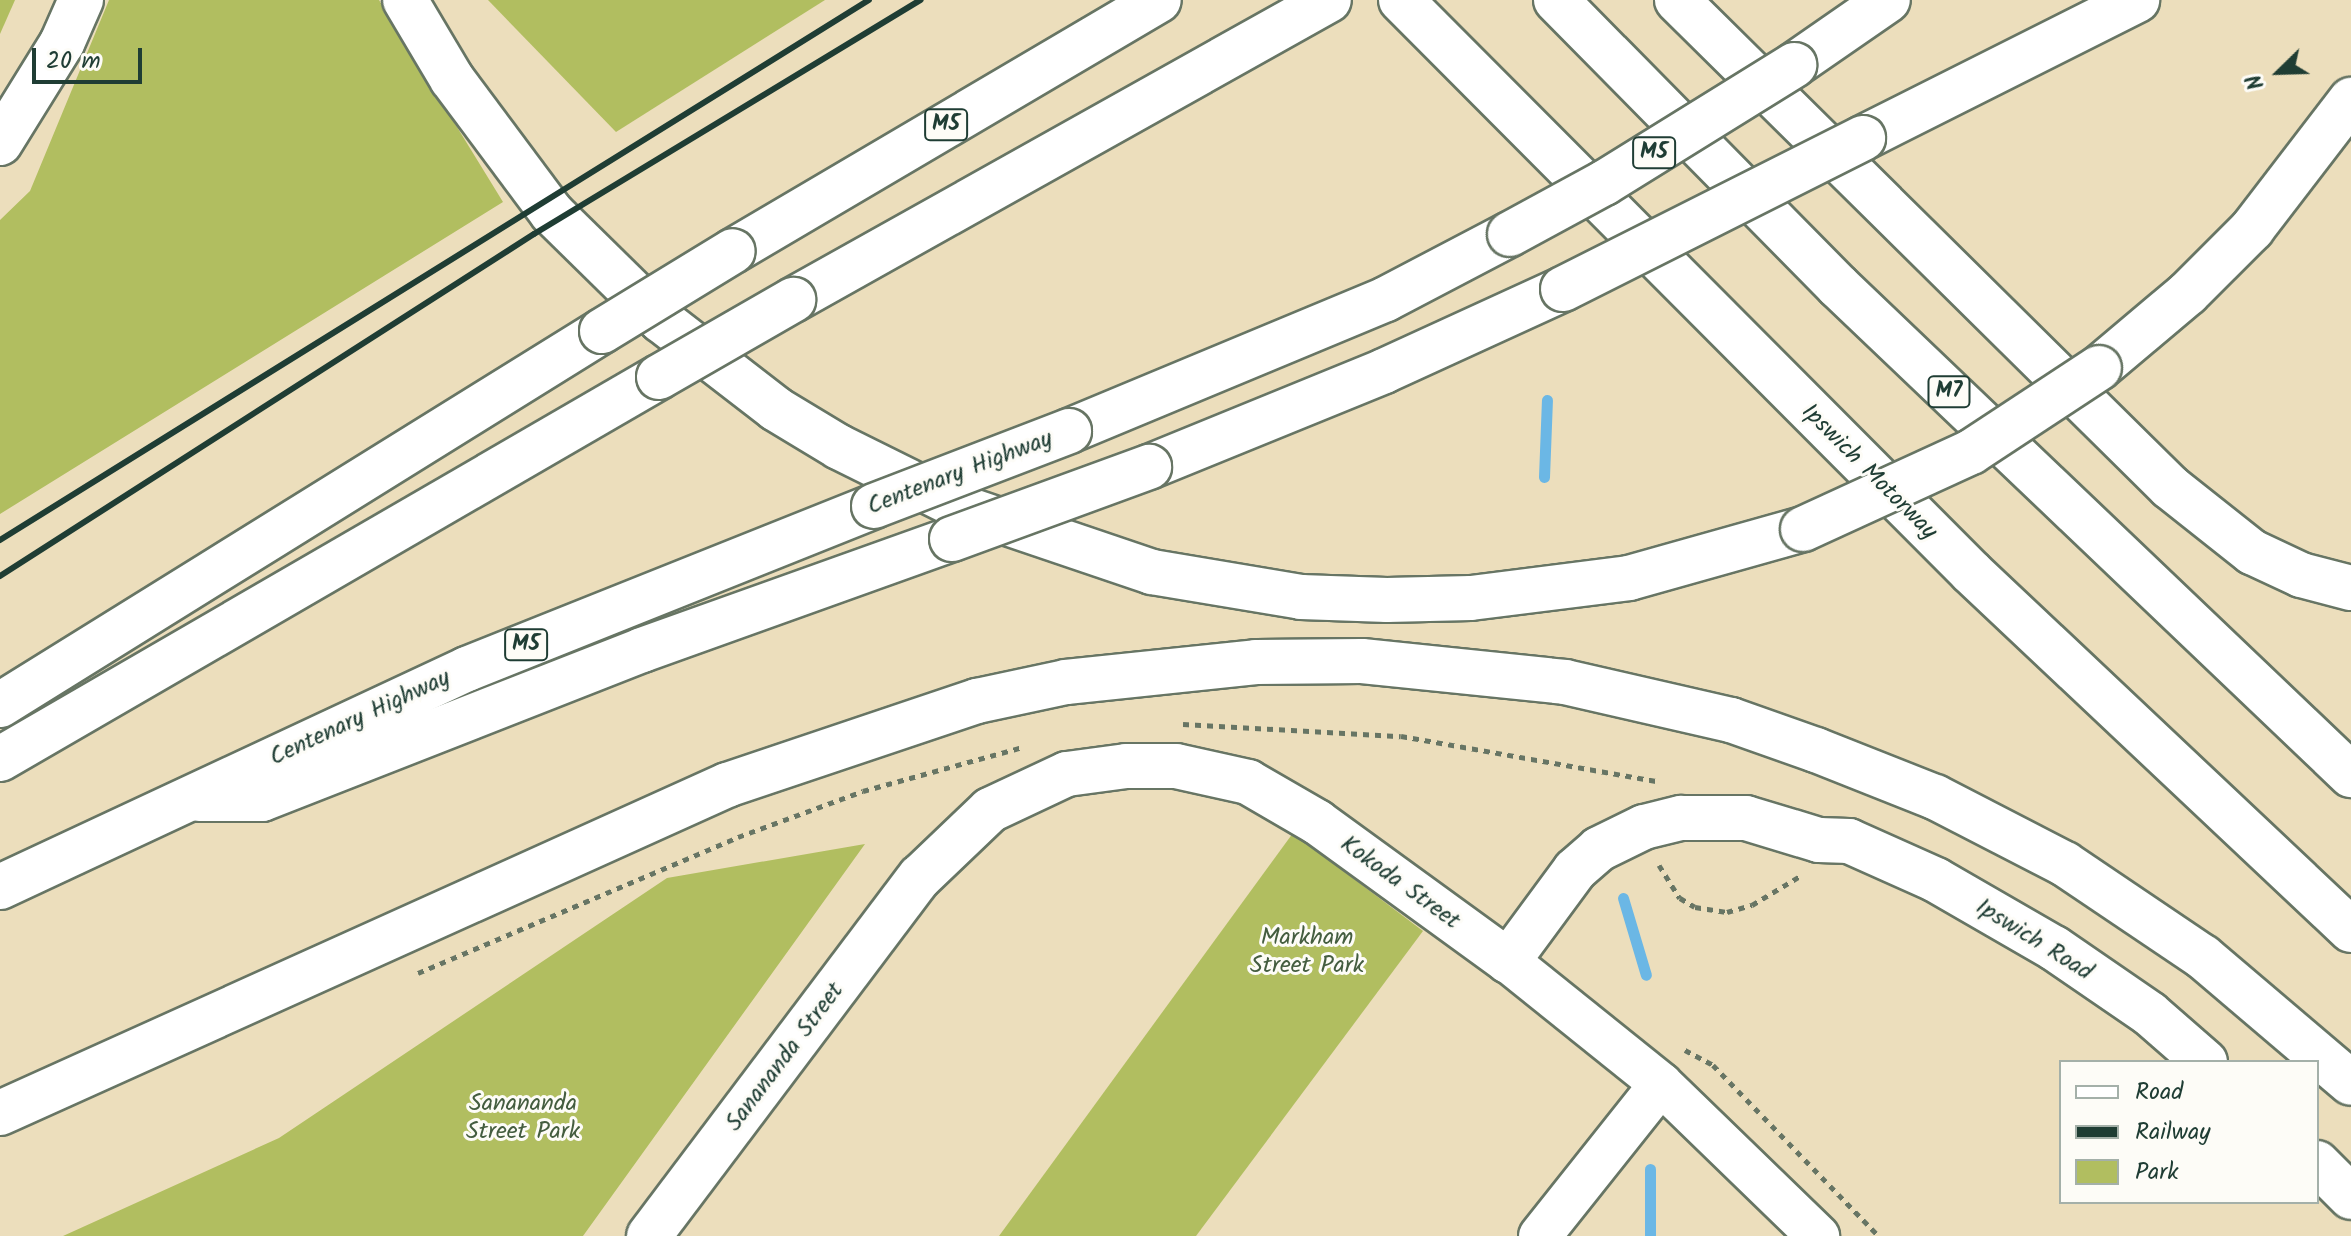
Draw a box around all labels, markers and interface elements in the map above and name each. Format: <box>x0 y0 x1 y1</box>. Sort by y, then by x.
scale bar <box>36 32 146 82</box>
north arrow <box>2239 32 2319 112</box>
text: 20 m <box>46 42 101 81</box>
text: N <box>2238 68 2275 95</box>
road number: M5 <box>924 107 968 143</box>
road number: M5 <box>1632 135 1676 171</box>
road number: M7 <box>1927 374 1971 410</box>
street label: Ipswich Motorway <box>1795 398 1943 546</box>
street label: Centenary Highway <box>864 424 1056 522</box>
road number: M5 <box>504 627 548 663</box>
street label: Centenary Highway <box>265 664 455 772</box>
street label: Kokoda Street <box>1335 830 1465 936</box>
street label: Ipswich Road <box>1970 893 2098 987</box>
park label: Markham Street Park <box>1250 924 1364 980</box>
street label: Sanananda Street <box>720 977 850 1137</box>
legend <box>2059 1060 2319 1204</box>
text: Road <box>2135 1073 2183 1112</box>
park label: Sanananda Street Park <box>466 1090 580 1146</box>
text: Railway <box>2135 1113 2211 1152</box>
text: Park <box>2135 1153 2179 1192</box>

